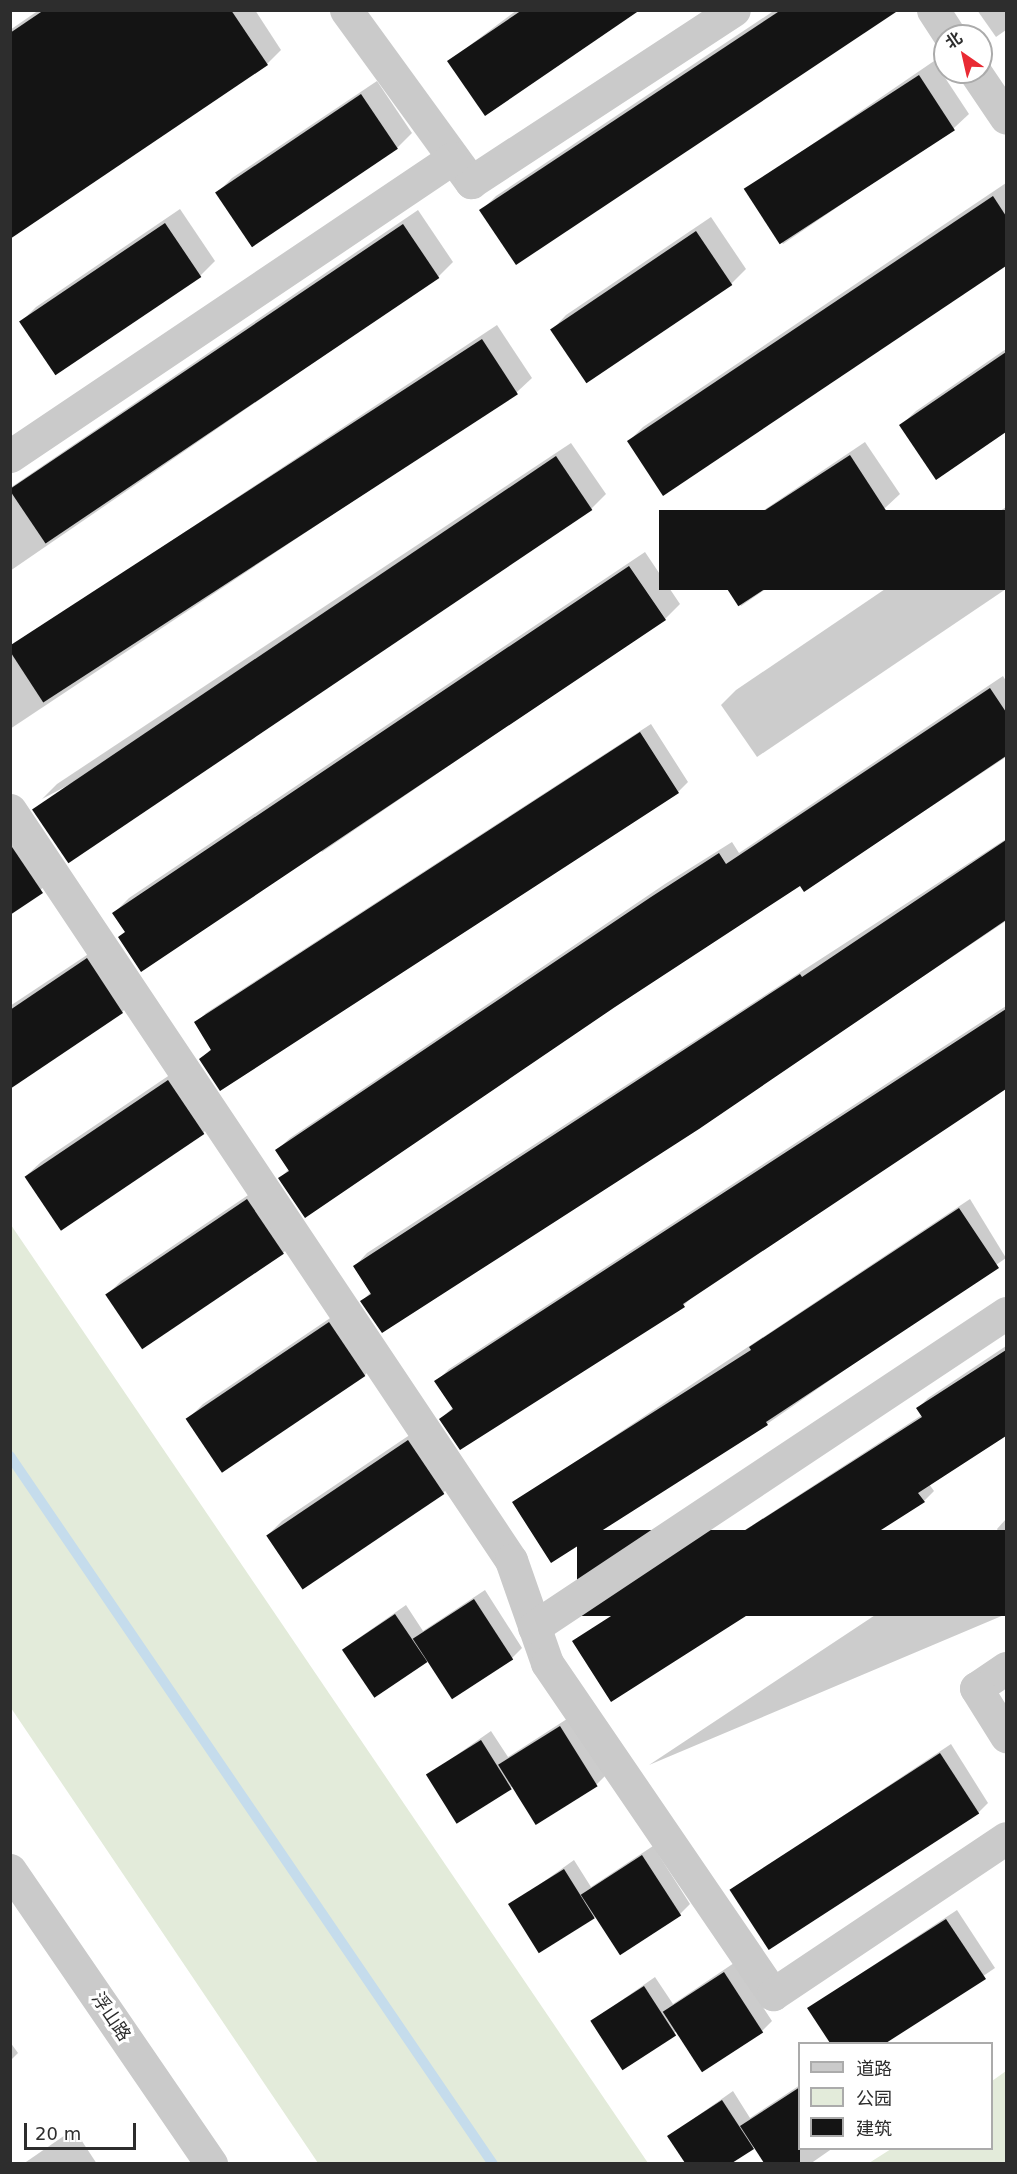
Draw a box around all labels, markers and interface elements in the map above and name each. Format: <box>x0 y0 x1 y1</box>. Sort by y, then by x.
north arrow <box>933 24 993 84</box>
text: 北 <box>942 28 966 53</box>
street label: 浮山路 <box>87 1989 135 2045</box>
legend <box>798 2042 993 2150</box>
text: 道路 <box>856 2058 892 2079</box>
text: 公园 <box>856 2088 892 2109</box>
scale bar <box>27 2111 140 2149</box>
text: 建筑 <box>856 2118 892 2139</box>
text: 20 m <box>35 2123 81 2144</box>

